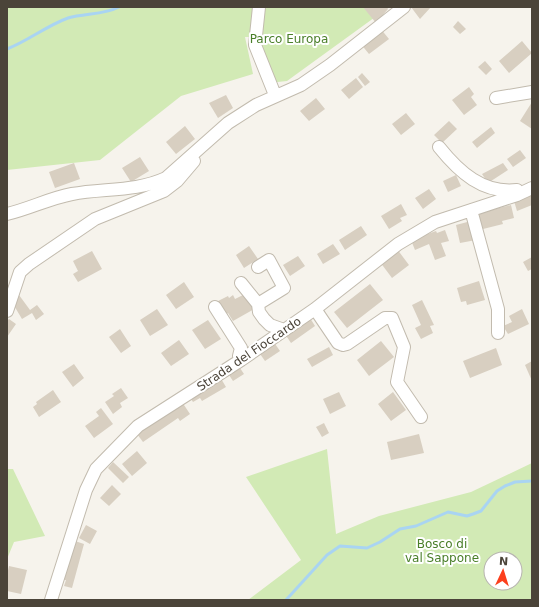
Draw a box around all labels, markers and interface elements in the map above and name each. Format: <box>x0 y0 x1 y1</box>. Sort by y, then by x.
park label: Parco Europa <box>250 32 328 46</box>
street label: Strada del Fioccardo <box>194 314 304 394</box>
park label: Bosco di val Sappone <box>405 537 479 565</box>
north arrow <box>483 551 523 591</box>
text: N <box>499 555 509 568</box>

